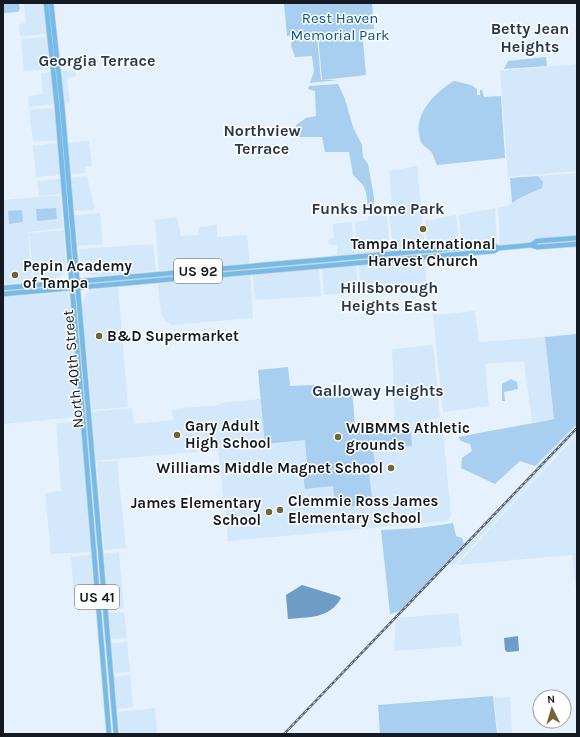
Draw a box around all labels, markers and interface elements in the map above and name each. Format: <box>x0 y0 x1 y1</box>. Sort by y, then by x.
park label: Rest Haven Memorial Park <box>291 9 389 44</box>
district label: Betty Jean Heights <box>491 19 569 56</box>
district label: Georgia Terrace <box>38 51 156 70</box>
district label: Northview Terrace <box>223 121 301 158</box>
district label: Funks Home Park <box>312 199 445 218</box>
marker: Tampa International Harvest Church <box>418 224 428 234</box>
place label: Tampa International Harvest Church <box>350 235 496 270</box>
place label: Pepin Academy of Tampa <box>23 257 132 292</box>
road number: US 92 <box>174 259 222 283</box>
marker: Pepin Academy of Tampa <box>10 270 20 280</box>
district label: Hillsborough Heights East <box>340 278 438 315</box>
street label: North 40th Street <box>59 309 87 429</box>
place label: B&D Supermarket <box>107 327 239 345</box>
marker: B&D Supermarket <box>94 331 104 341</box>
district label: Galloway Heights <box>312 381 444 400</box>
place label: Gary Adult High School <box>185 417 271 452</box>
place label: WIBMMS Athletic grounds <box>346 419 470 454</box>
marker: Gary Adult High School <box>172 430 182 440</box>
marker: WIBMMS Athletic grounds <box>333 432 343 442</box>
place label: Williams Middle Magnet School <box>156 459 383 477</box>
marker: Williams Middle Magnet School <box>386 463 396 473</box>
place label: Clemmie Ross James Elementary School <box>288 492 439 527</box>
place label: James Elementary School <box>131 494 261 529</box>
marker: Clemmie Ross James Elementary School <box>275 505 285 515</box>
marker: James Elementary School <box>264 507 274 517</box>
road number: US 41 <box>75 585 119 609</box>
north arrow <box>532 689 572 729</box>
text: N <box>547 693 556 706</box>

